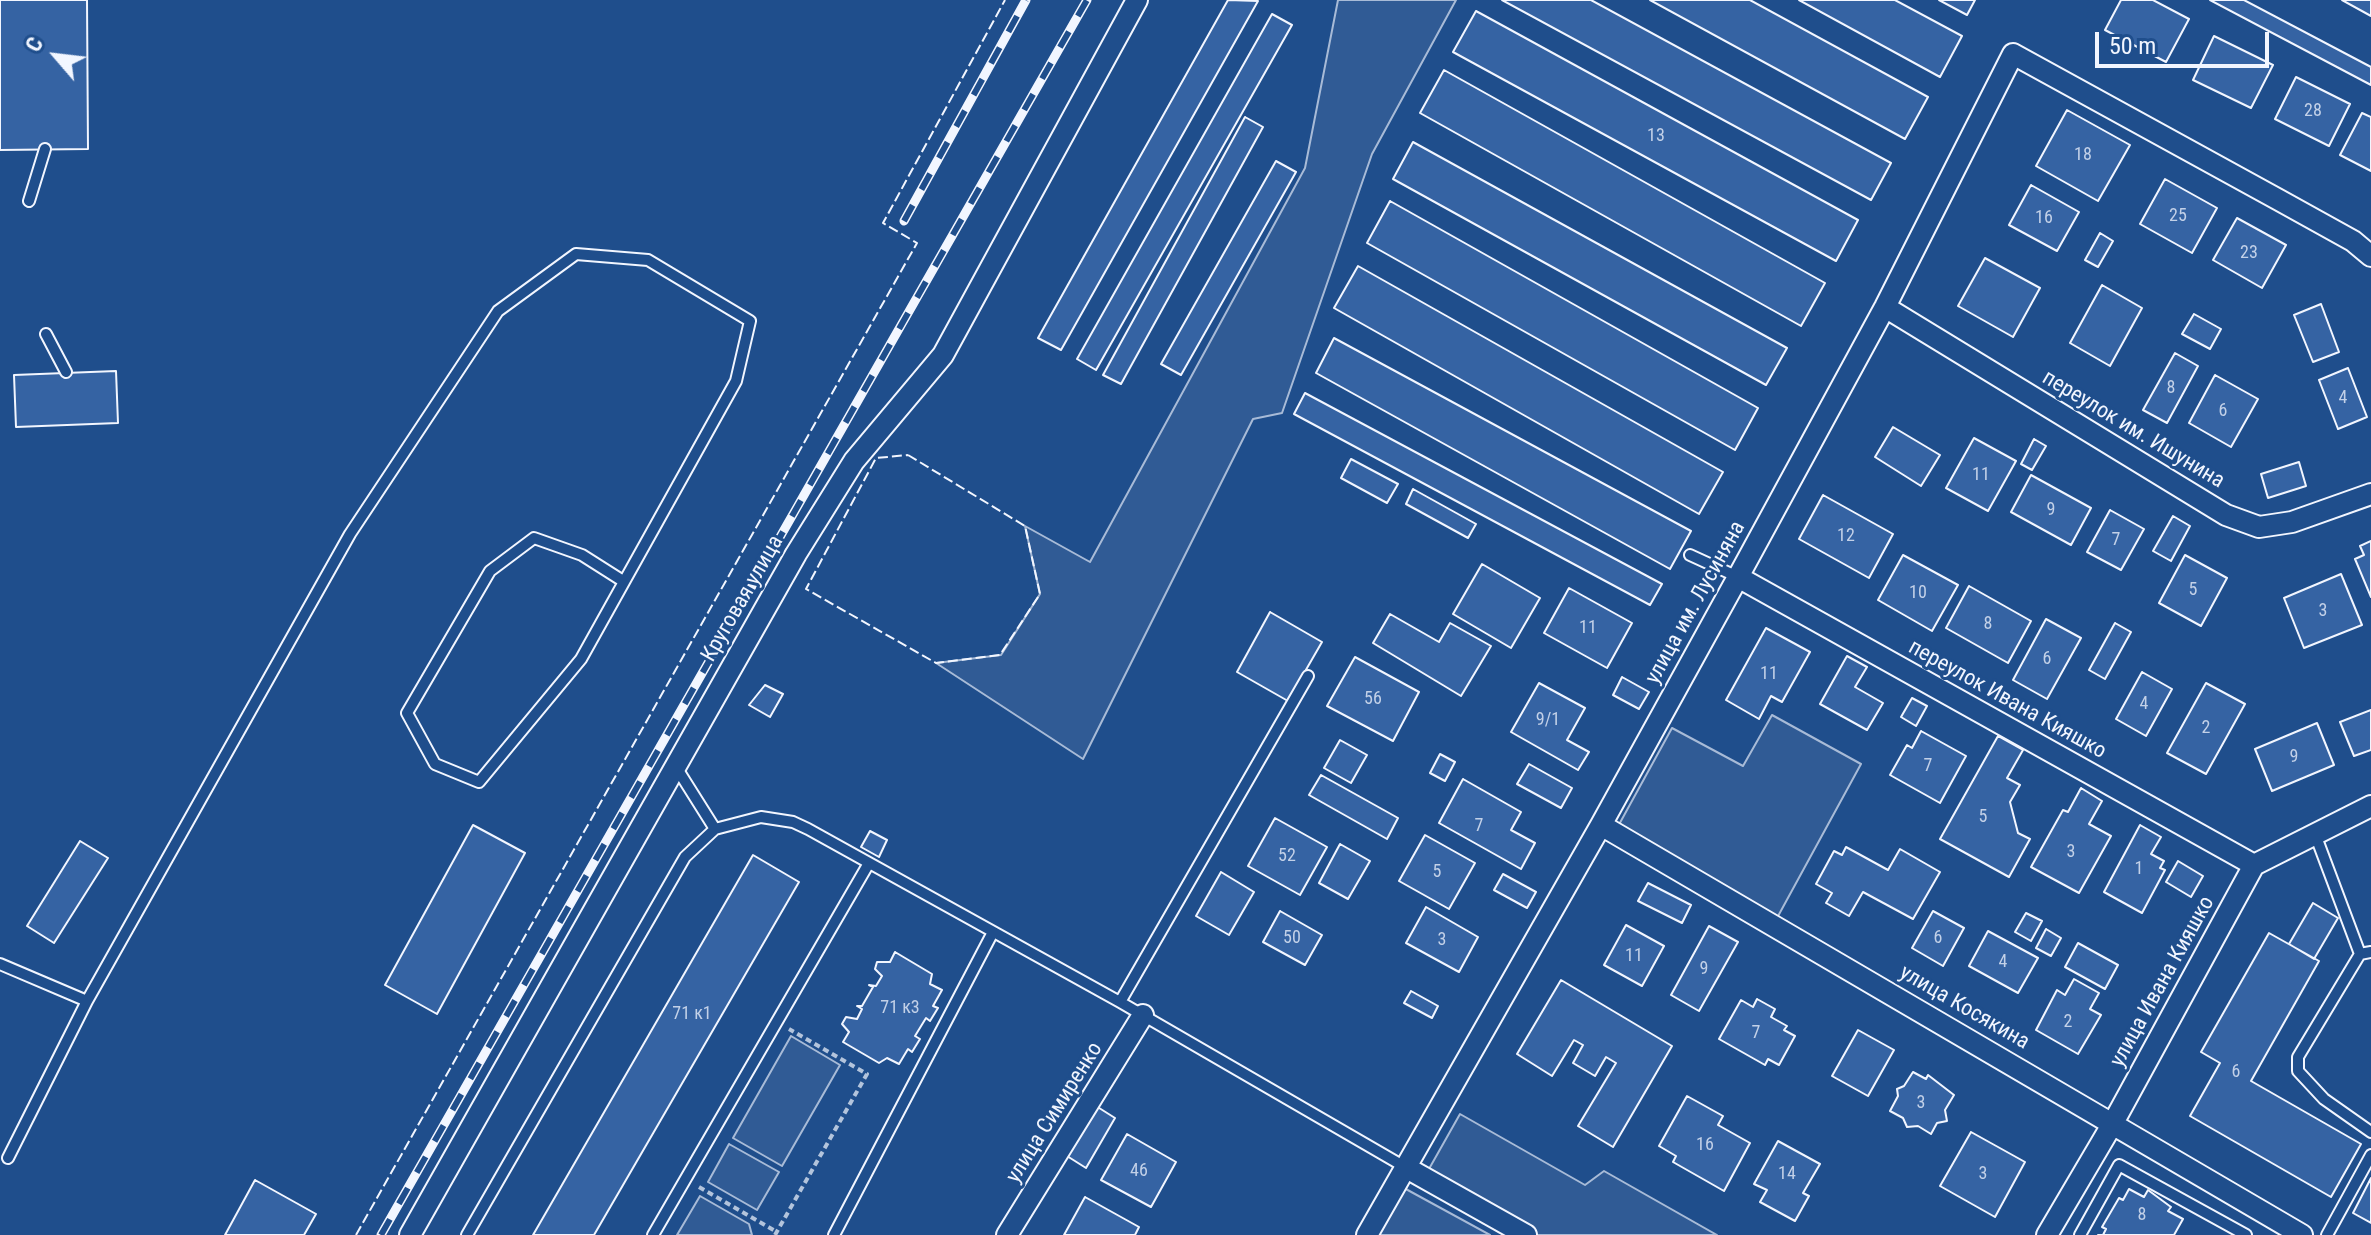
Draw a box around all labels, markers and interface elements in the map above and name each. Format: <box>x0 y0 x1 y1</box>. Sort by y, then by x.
north arrow <box>16 16 96 96</box>
scale bar <box>2099 16 2273 66</box>
text: 50 m <box>2109 32 2156 60</box>
text: С <box>20 33 48 56</box>
house number: 28 <box>2304 100 2322 122</box>
house number: 13 <box>1647 125 1665 147</box>
house number: 18 <box>2074 144 2092 166</box>
house number: 25 <box>2169 205 2187 227</box>
house number: 16 <box>2035 207 2053 229</box>
house number: 23 <box>2240 242 2258 264</box>
street label: переулок им. Ишунина <box>2037 365 2229 495</box>
house number: 8 <box>2167 377 2175 399</box>
house number: 4 <box>2339 387 2347 409</box>
house number: 6 <box>2219 400 2227 422</box>
house number: 11 <box>1972 464 1990 486</box>
house number: 9 <box>2047 499 2055 521</box>
street label: улица им. Лусиняна <box>1640 517 1752 689</box>
house number: 12 <box>1837 525 1855 547</box>
house number: 7 <box>2112 529 2120 551</box>
street label: Круговая улица <box>696 531 790 667</box>
house number: 5 <box>2189 579 2197 601</box>
house number: 10 <box>1909 582 1927 604</box>
house number: 3 <box>2319 600 2327 622</box>
house number: 8 <box>1984 613 1992 635</box>
house number: 11 <box>1579 617 1597 639</box>
street label: переулок Ивана Кияшко <box>1904 635 2110 765</box>
house number: 6 <box>2043 648 2051 670</box>
house number: 11 <box>1760 663 1778 685</box>
house number: 56 <box>1364 688 1382 710</box>
house number: 4 <box>2140 693 2148 715</box>
house number: 9/1 <box>1536 709 1560 731</box>
house number: 2 <box>2202 717 2210 739</box>
house number: 9 <box>2290 746 2298 768</box>
house number: 7 <box>1924 755 1932 777</box>
house number: 5 <box>1979 806 1987 828</box>
house number: 7 <box>1475 815 1483 837</box>
house number: 3 <box>2067 841 2075 863</box>
house number: 52 <box>1278 845 1296 867</box>
house number: 1 <box>2135 858 2143 880</box>
house number: 5 <box>1433 861 1441 883</box>
street label: улица Ивана Кияшко <box>2105 892 2221 1072</box>
house number: 50 <box>1283 927 1301 949</box>
house number: 6 <box>1934 927 1942 949</box>
house number: 3 <box>1438 929 1446 951</box>
house number: 11 <box>1625 945 1643 967</box>
house number: 4 <box>1999 951 2007 973</box>
house number: 9 <box>1700 958 1708 980</box>
street label: улица Косякина <box>1894 960 2034 1056</box>
house number: 71 к3 <box>880 997 920 1019</box>
house number: 71 к1 <box>672 1003 712 1025</box>
house number: 2 <box>2064 1011 2072 1033</box>
house number: 7 <box>1752 1022 1760 1044</box>
street label: улица Симиренко <box>1001 1038 1109 1188</box>
house number: 6 <box>2232 1061 2240 1083</box>
house number: 3 <box>1917 1092 1925 1114</box>
house number: 16 <box>1696 1134 1714 1156</box>
house number: 46 <box>1130 1160 1148 1182</box>
house number: 14 <box>1778 1163 1796 1185</box>
house number: 3 <box>1979 1163 1987 1185</box>
house number: 8 <box>2138 1204 2146 1226</box>

